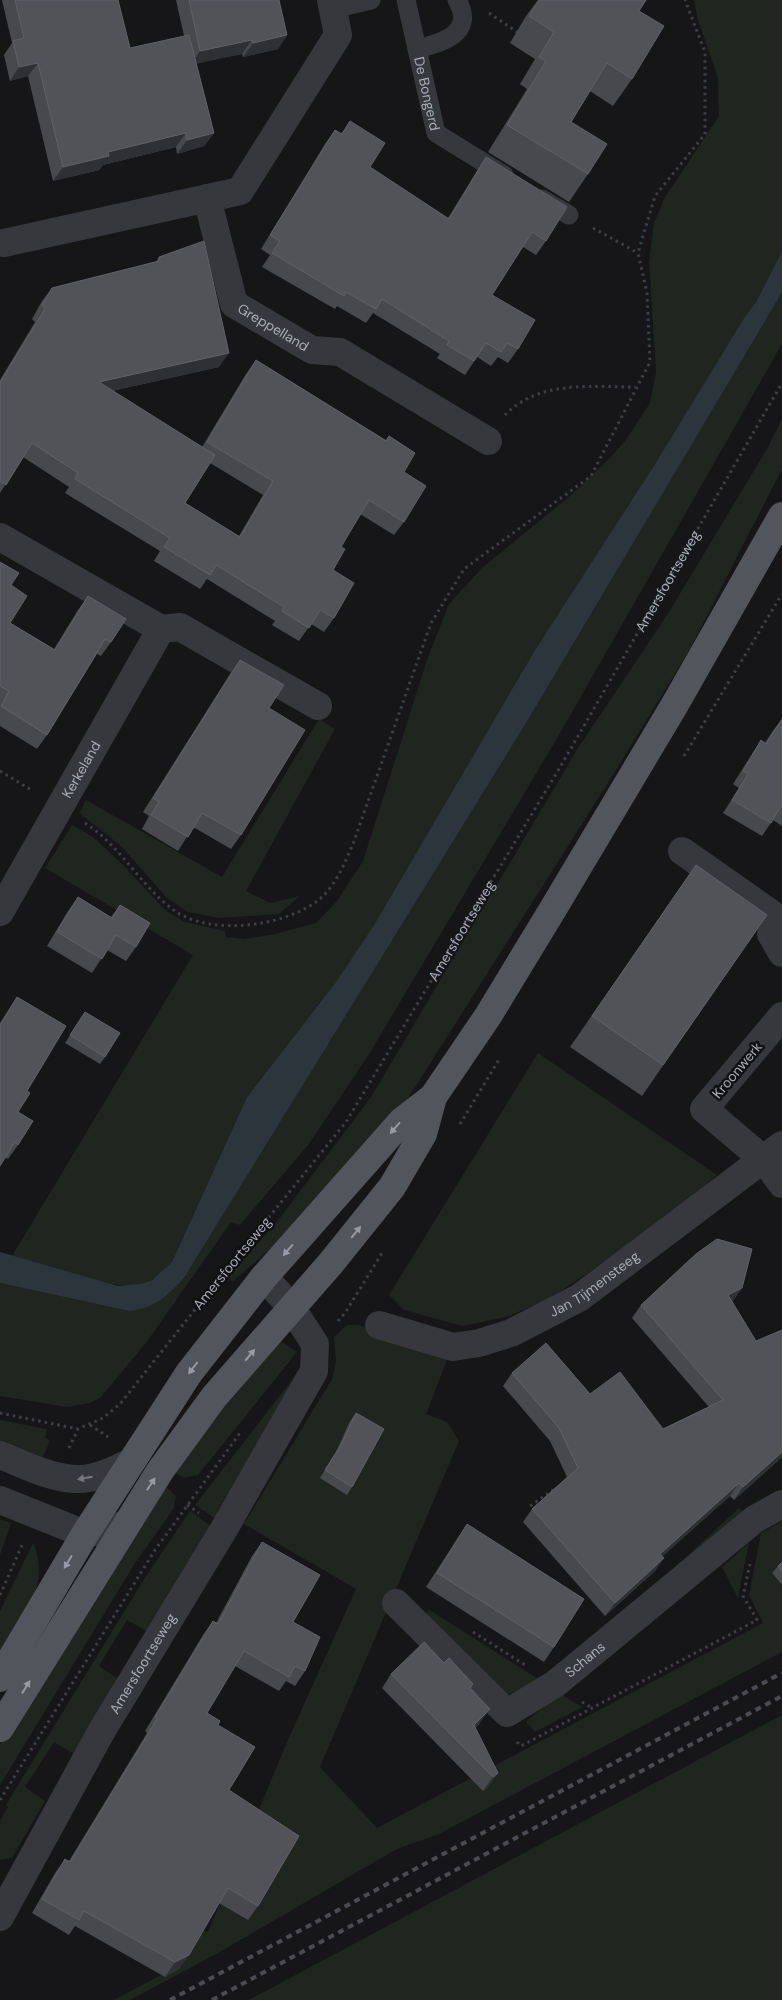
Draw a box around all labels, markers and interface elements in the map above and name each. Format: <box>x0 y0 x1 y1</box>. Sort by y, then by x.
street label: De Bongerd <box>410 55 444 132</box>
street label: Greppelland <box>234 299 312 355</box>
street label: Amersfoortseweg <box>631 527 704 635</box>
street label: Kerkeland <box>58 738 104 801</box>
street label: Amersfoortseweg <box>424 877 499 984</box>
street label: Kroonwerk <box>708 1038 766 1102</box>
one-way arrow <box>390 1121 401 1134</box>
street label: Amersfoortseweg <box>189 1213 275 1313</box>
one-way arrow <box>350 1226 361 1239</box>
one-way arrow <box>282 1244 294 1256</box>
street label: Jan Tijmensteeg <box>546 1247 643 1321</box>
one-way arrow <box>244 1349 255 1362</box>
one-way arrow <box>187 1361 198 1374</box>
one-way arrow <box>77 1474 93 1482</box>
one-way arrow <box>147 1477 156 1491</box>
one-way arrow <box>64 1556 73 1569</box>
street label: Amersfoortseweg <box>105 1610 180 1717</box>
street label: Schans <box>561 1638 609 1681</box>
one-way arrow <box>21 1680 30 1693</box>

